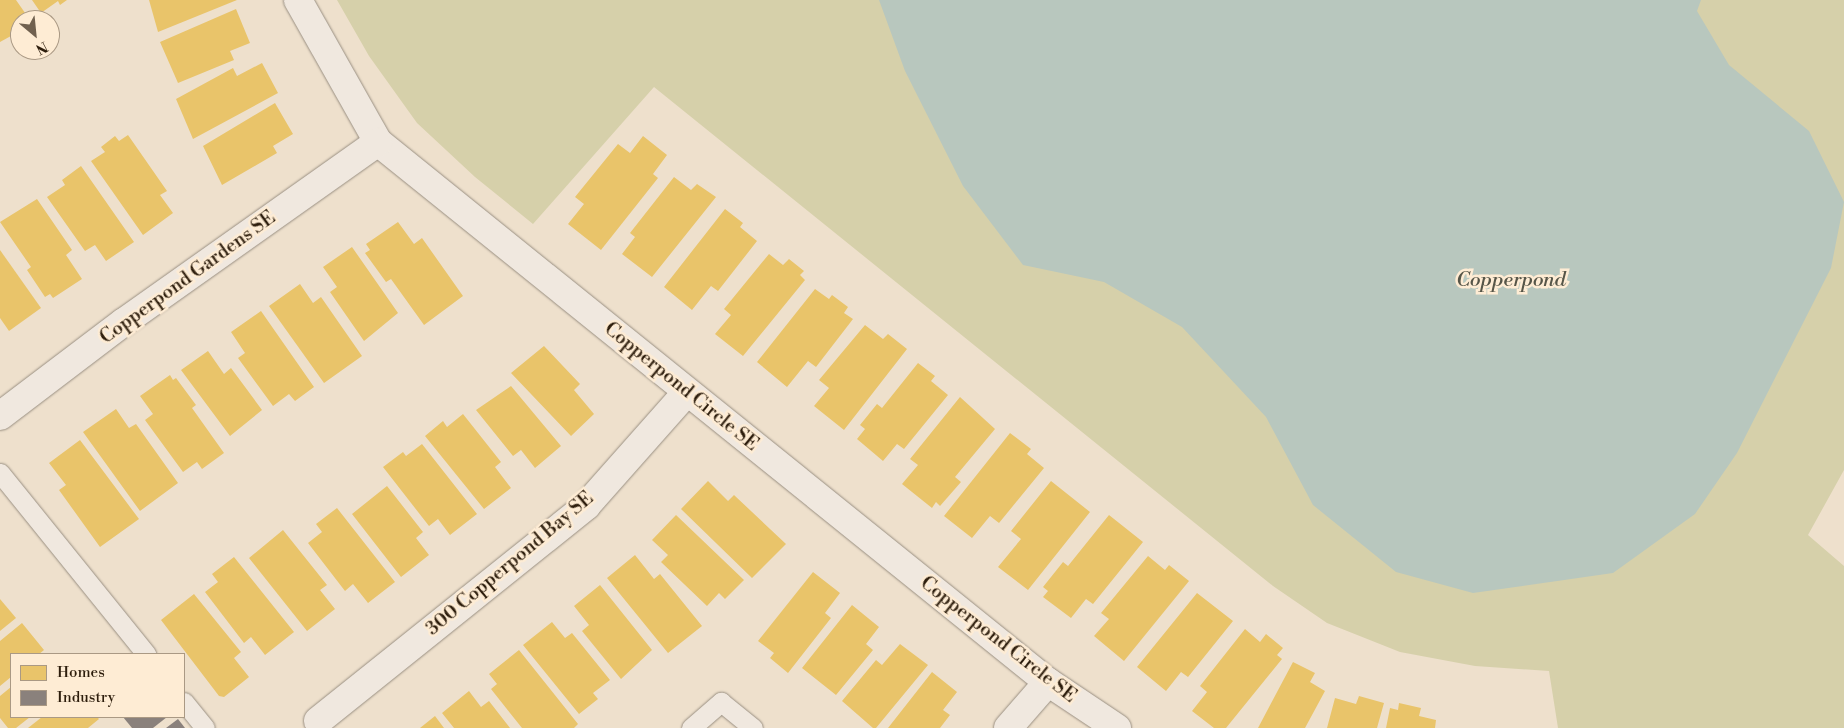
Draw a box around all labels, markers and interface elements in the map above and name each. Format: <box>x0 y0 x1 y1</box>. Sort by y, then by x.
north arrow <box>10 10 60 60</box>
text: N <box>32 37 51 58</box>
street label: Copperpond Gardens SE <box>96 207 280 349</box>
water label: Copperpond <box>1456 268 1566 292</box>
street label: Copperpond Circle SE <box>599 318 763 456</box>
street label: 300 Copperpond Bay SE <box>422 487 598 641</box>
street label: Copperpond Circle SE <box>915 572 1081 708</box>
legend <box>10 653 185 718</box>
text: Homes <box>57 663 105 682</box>
text: Industry <box>57 688 115 707</box>

